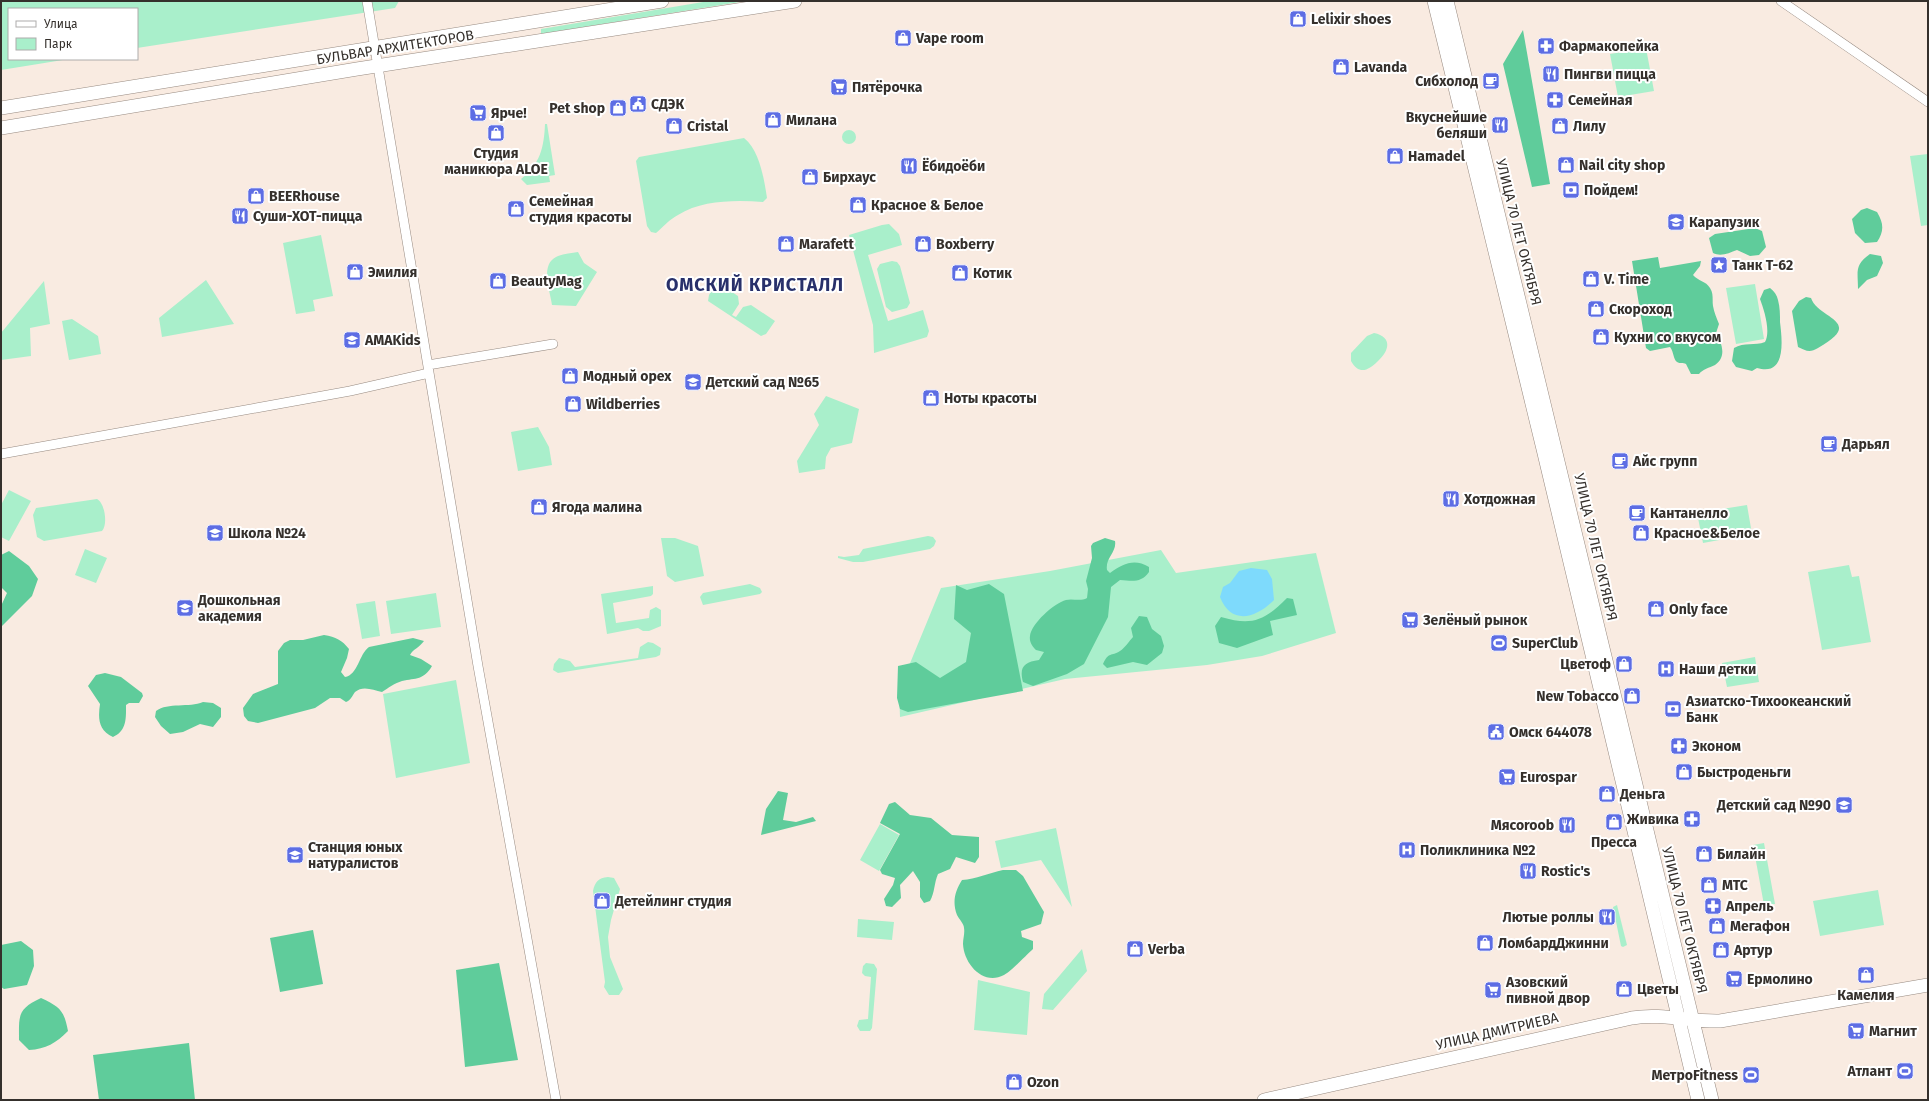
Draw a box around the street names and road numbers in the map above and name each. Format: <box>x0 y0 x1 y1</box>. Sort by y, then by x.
street label: БУЛЬВАР АРХИТЕКТОРОВ <box>315 27 475 68</box>
street label: УЛИЦА 70 ЛЕТ ОКТЯБРЯ <box>1492 157 1545 307</box>
street label: УЛИЦА 70 ЛЕТ ОКТЯБРЯ <box>1570 472 1621 622</box>
street label: УЛИЦА 70 ЛЕТ ОКТЯБРЯ <box>1658 845 1711 995</box>
street label: УЛИЦА ДМИТРИЕВА <box>1434 1009 1560 1054</box>

